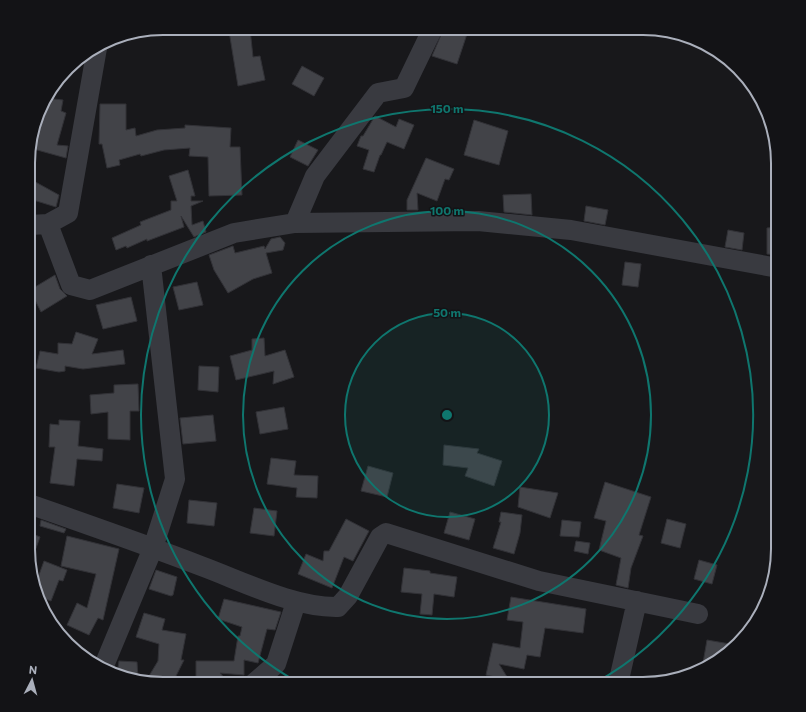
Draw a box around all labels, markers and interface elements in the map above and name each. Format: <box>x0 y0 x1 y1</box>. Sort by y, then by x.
text: 150 m <box>430 101 464 115</box>
text: 100 m <box>430 203 464 217</box>
text: 50 m <box>433 305 461 319</box>
centre of rings <box>440 408 454 422</box>
north arrow <box>12 660 52 700</box>
text: N <box>28 663 38 676</box>

